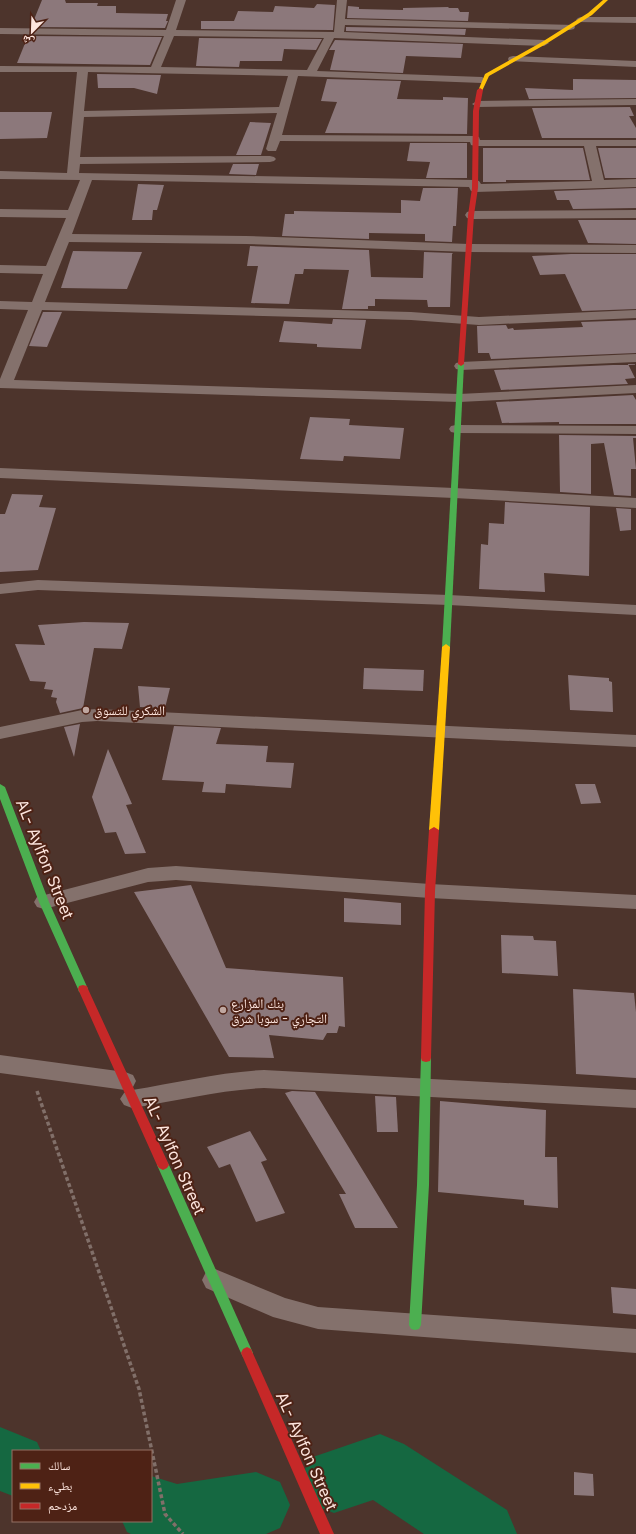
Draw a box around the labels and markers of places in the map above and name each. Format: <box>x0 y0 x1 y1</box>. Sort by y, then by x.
place label: الشكري للتسوق <box>94 702 165 721</box>
marker: الشكري للتسوق <box>81 705 91 715</box>
place label: بنك المزارع التجاري - سوبا شرق <box>231 995 327 1029</box>
marker: بنك المزارع التجاري - سوبا شرق <box>218 1005 228 1015</box>

